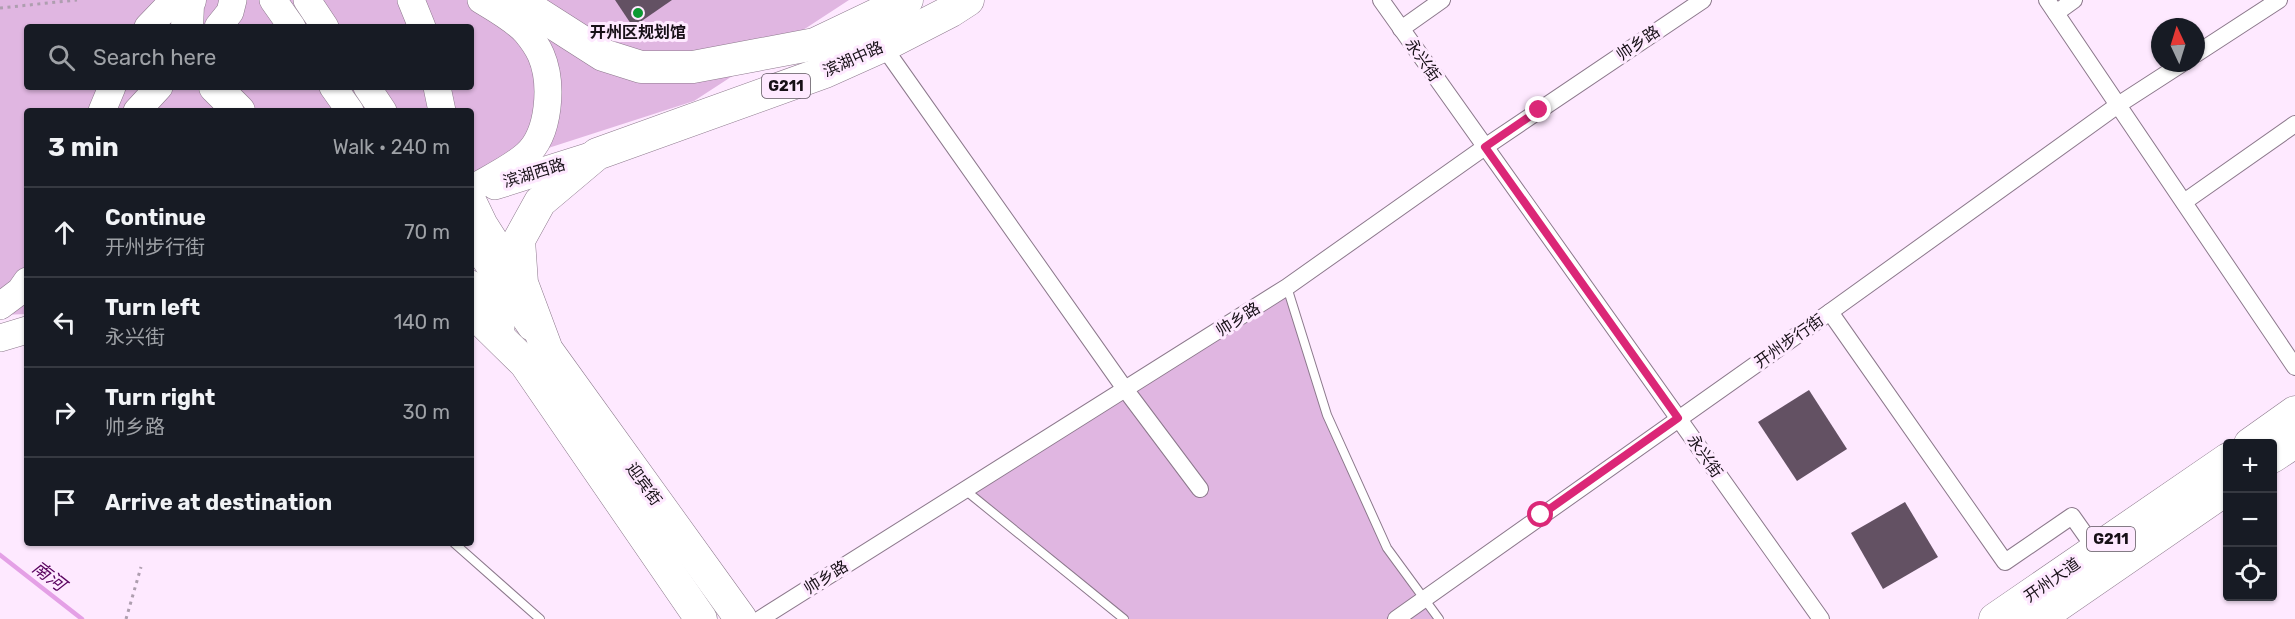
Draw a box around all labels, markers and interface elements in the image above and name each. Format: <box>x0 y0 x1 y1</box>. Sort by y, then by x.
marker: 开州区规划馆 <box>631 6 645 20</box>
north arrow <box>2151 18 2205 72</box>
street label: 帅乡路 <box>1613 22 1663 64</box>
place label: 开州区规划馆 <box>590 23 686 42</box>
search box <box>24 24 474 90</box>
street label: 永兴街 <box>1401 35 1445 85</box>
street label: 滨湖中路 <box>820 37 886 81</box>
icon: search <box>45 41 78 74</box>
text: Search here <box>93 44 216 71</box>
road number: G211 <box>762 74 810 98</box>
route end <box>1525 96 1551 122</box>
text: 3 min <box>48 132 119 163</box>
text: Walk · 240 m <box>333 135 450 159</box>
street label: 滨湖西路 <box>501 155 567 191</box>
text: Continue <box>105 204 206 231</box>
icon: ahead <box>48 216 81 249</box>
text: 70 m <box>404 220 450 244</box>
text: 开州步行街 <box>105 235 205 259</box>
text: Turn left <box>105 294 200 321</box>
street label: 帅乡路 <box>1213 298 1263 340</box>
icon: left <box>48 306 81 339</box>
text: 140 m <box>394 310 450 334</box>
street label: 开州步行街 <box>1751 310 1827 372</box>
text: 永兴街 <box>105 325 165 349</box>
text: Turn right <box>105 384 215 411</box>
icon: right <box>48 396 81 429</box>
text: 30 m <box>403 400 450 424</box>
text: 帅乡路 <box>105 415 165 439</box>
street label: 永兴街 <box>1683 431 1727 481</box>
map controls <box>2223 439 2277 601</box>
button: + <box>2223 439 2277 493</box>
street label: 迎宾街 <box>622 459 666 509</box>
icon: arrive <box>48 486 81 519</box>
text: Arrive at destination <box>105 489 332 516</box>
button: − <box>2223 493 2277 547</box>
route start <box>1527 501 1553 527</box>
road number: G211 <box>2087 527 2135 551</box>
button: locate <box>2223 547 2277 601</box>
street label: 开州大道 <box>2020 554 2084 606</box>
water label: 南河 <box>28 556 72 598</box>
street label: 帅乡路 <box>801 556 851 598</box>

